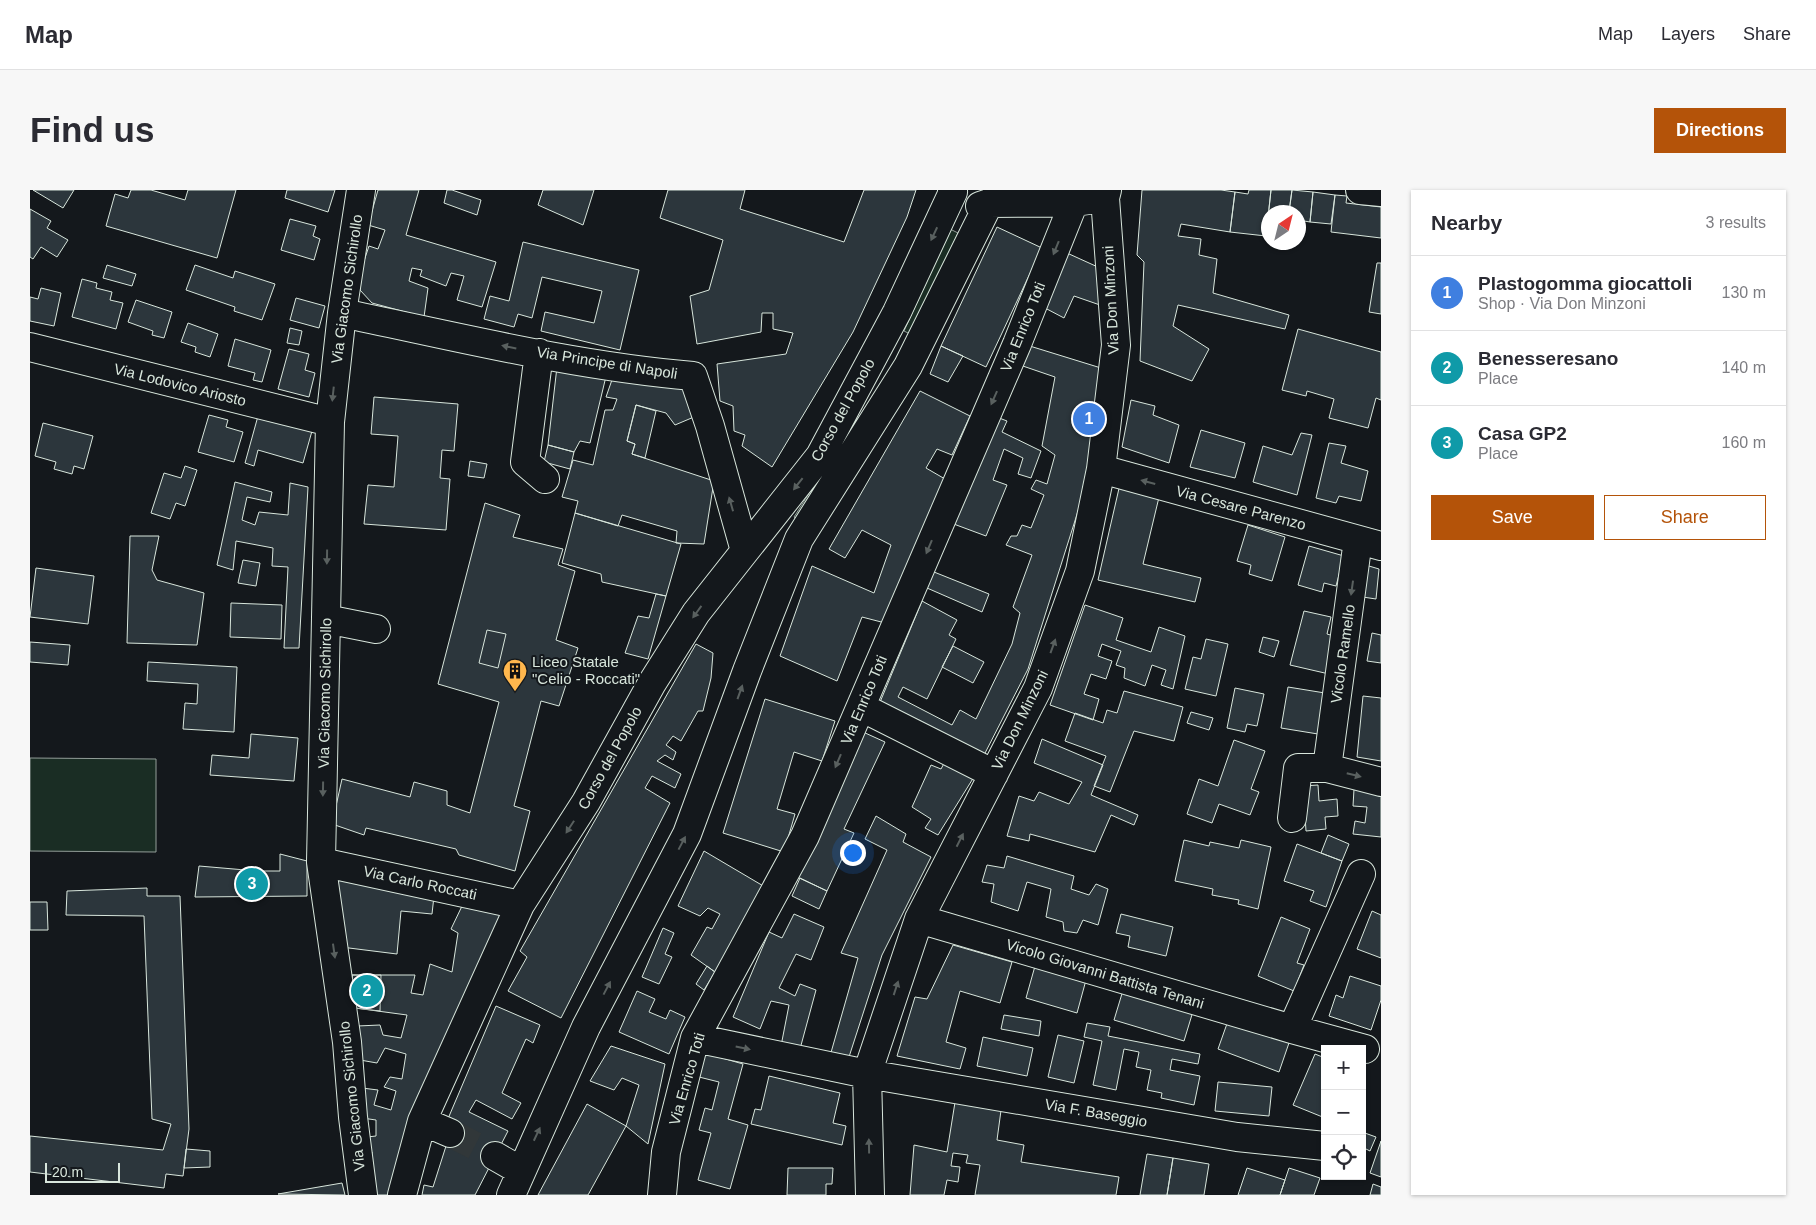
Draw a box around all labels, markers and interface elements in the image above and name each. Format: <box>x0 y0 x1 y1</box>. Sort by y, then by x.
text: Map <box>25 21 73 48</box>
text: Map <box>1598 24 1633 44</box>
text: Layers <box>1661 24 1715 44</box>
text: Share <box>1743 24 1791 44</box>
button: Directions <box>1654 108 1786 153</box>
text: Find us <box>30 110 154 149</box>
north arrow <box>1261 205 1306 250</box>
text: Nearby <box>1431 211 1502 234</box>
street label: Via Giacomo Sichirollo <box>328 213 365 365</box>
text: 3 results <box>1706 214 1766 231</box>
one-way arrow <box>929 227 937 241</box>
one-way arrow <box>1051 241 1059 255</box>
street label: Via Don Minzoni <box>1099 245 1122 355</box>
text: Plastogomma giocattoli <box>1478 273 1692 294</box>
street label: Via Enrico Toti <box>997 279 1048 374</box>
text: 1 <box>1443 284 1451 301</box>
text: 130 m <box>1722 284 1766 301</box>
text: Shop · Via Don Minzoni <box>1478 295 1646 312</box>
one-way arrow <box>501 343 517 351</box>
street label: Via Principe di Napoli <box>535 343 679 382</box>
text: Benesseresano <box>1478 348 1618 369</box>
street label: Corso del Popolo <box>807 355 878 464</box>
text: 2 <box>1443 359 1451 376</box>
text: 140 m <box>1722 359 1766 376</box>
street label: Via Lodovico Ariosto <box>112 360 248 409</box>
text: Place <box>1478 370 1518 387</box>
one-way arrow <box>329 387 337 403</box>
one-way arrow <box>989 391 997 405</box>
pin: 1 <box>1073 400 1105 438</box>
text: Casa GP2 <box>1478 423 1567 444</box>
text: 3 <box>1443 434 1451 451</box>
text: 160 m <box>1722 434 1766 451</box>
text: Place <box>1478 445 1518 462</box>
one-way arrow <box>793 477 804 490</box>
one-way arrow <box>1141 478 1156 486</box>
street label: Via Cesare Parenzo <box>1174 482 1308 533</box>
button: Save <box>1431 495 1594 540</box>
button: Share <box>1604 495 1766 540</box>
one-way arrow <box>727 497 735 512</box>
one-way arrow <box>925 540 933 554</box>
one-way arrow <box>323 549 331 565</box>
one-way arrow <box>1347 581 1355 597</box>
street label: Vicolo Ramello <box>1327 603 1358 705</box>
one-way arrow <box>692 605 702 618</box>
street label: Via Giacomo Sichirollo <box>315 618 334 768</box>
one-way arrow <box>1049 638 1057 653</box>
place label: Liceo Statale "Celio - Roccati" <box>532 653 640 687</box>
street label: Via Enrico Toti <box>837 653 890 747</box>
building icon: Liceo Statale "Celio - Roccati" <box>502 658 528 692</box>
street label: Via Don Minzoni <box>988 667 1051 772</box>
one-way arrow <box>737 684 744 699</box>
street label: Corso del Popolo <box>574 703 645 812</box>
one-way arrow <box>833 754 841 768</box>
one-way arrow <box>1347 771 1362 779</box>
one-way arrow <box>319 781 327 797</box>
one-way arrow <box>566 820 575 833</box>
one-way arrow <box>956 832 964 847</box>
one-way arrow <box>678 836 686 851</box>
your location <box>840 840 866 866</box>
street label: Via Carlo Roccati <box>362 862 478 903</box>
pin: 3 <box>236 865 268 903</box>
street label: Vicolo Giovanni Battista Tenani <box>1004 935 1206 1012</box>
one-way arrow <box>330 943 338 959</box>
pin: 2 <box>351 972 383 1010</box>
one-way arrow <box>603 980 611 995</box>
one-way arrow <box>893 981 900 996</box>
street label: Via Giacomo Sichirollo <box>335 1020 368 1172</box>
street label: Via Enrico Toti <box>665 1031 708 1127</box>
one-way arrow <box>735 1044 750 1052</box>
map controls <box>1321 1045 1366 1180</box>
button: + <box>1321 1045 1366 1090</box>
button: − <box>1321 1090 1366 1135</box>
street label: Via F. Baseggio <box>1043 1095 1149 1130</box>
one-way arrow <box>534 1127 542 1141</box>
button: locate <box>1321 1135 1366 1180</box>
one-way arrow <box>865 1138 873 1154</box>
scale bar <box>45 1160 120 1183</box>
text: 20 m <box>52 1164 83 1180</box>

